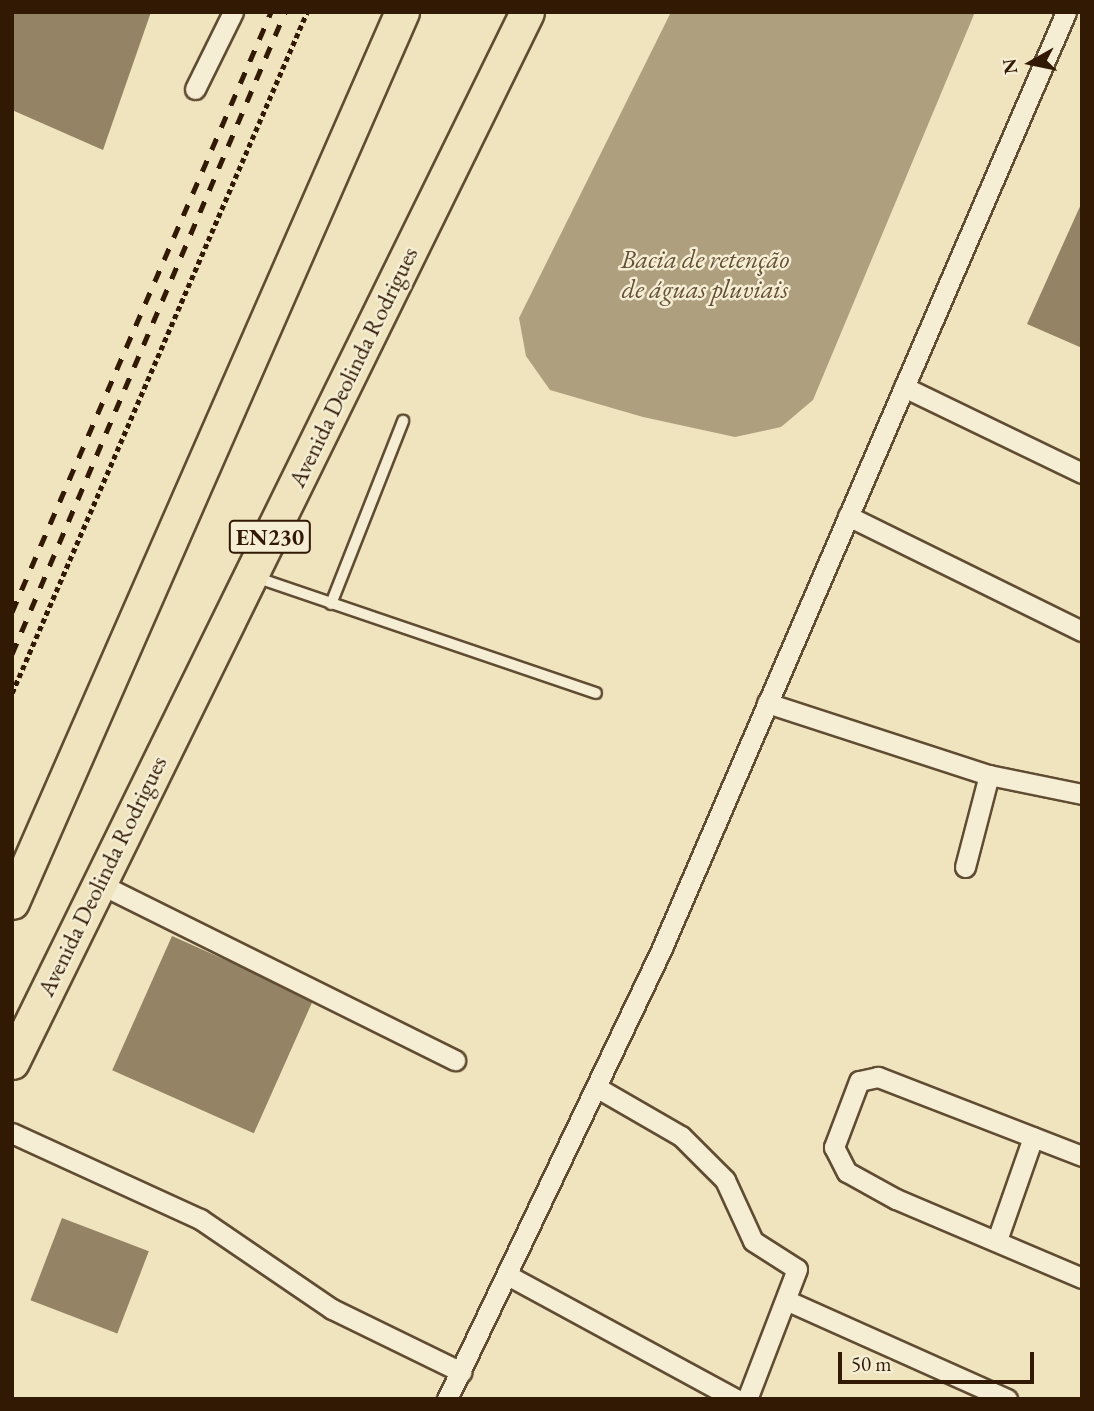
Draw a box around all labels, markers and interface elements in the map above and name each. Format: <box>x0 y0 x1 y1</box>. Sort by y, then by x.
north arrow <box>996 28 1066 98</box>
text: N <box>996 57 1023 76</box>
street label: Avenida Deolinda Rodrigues <box>282 242 424 492</box>
water label: Bacia de retenção de águas pluviais <box>621 244 789 306</box>
road number: EN230 <box>228 517 312 556</box>
street label: Avenida Deolinda Rodrigues <box>31 751 173 1001</box>
scale bar <box>842 1338 1038 1382</box>
text: 50 m <box>851 1350 892 1377</box>

